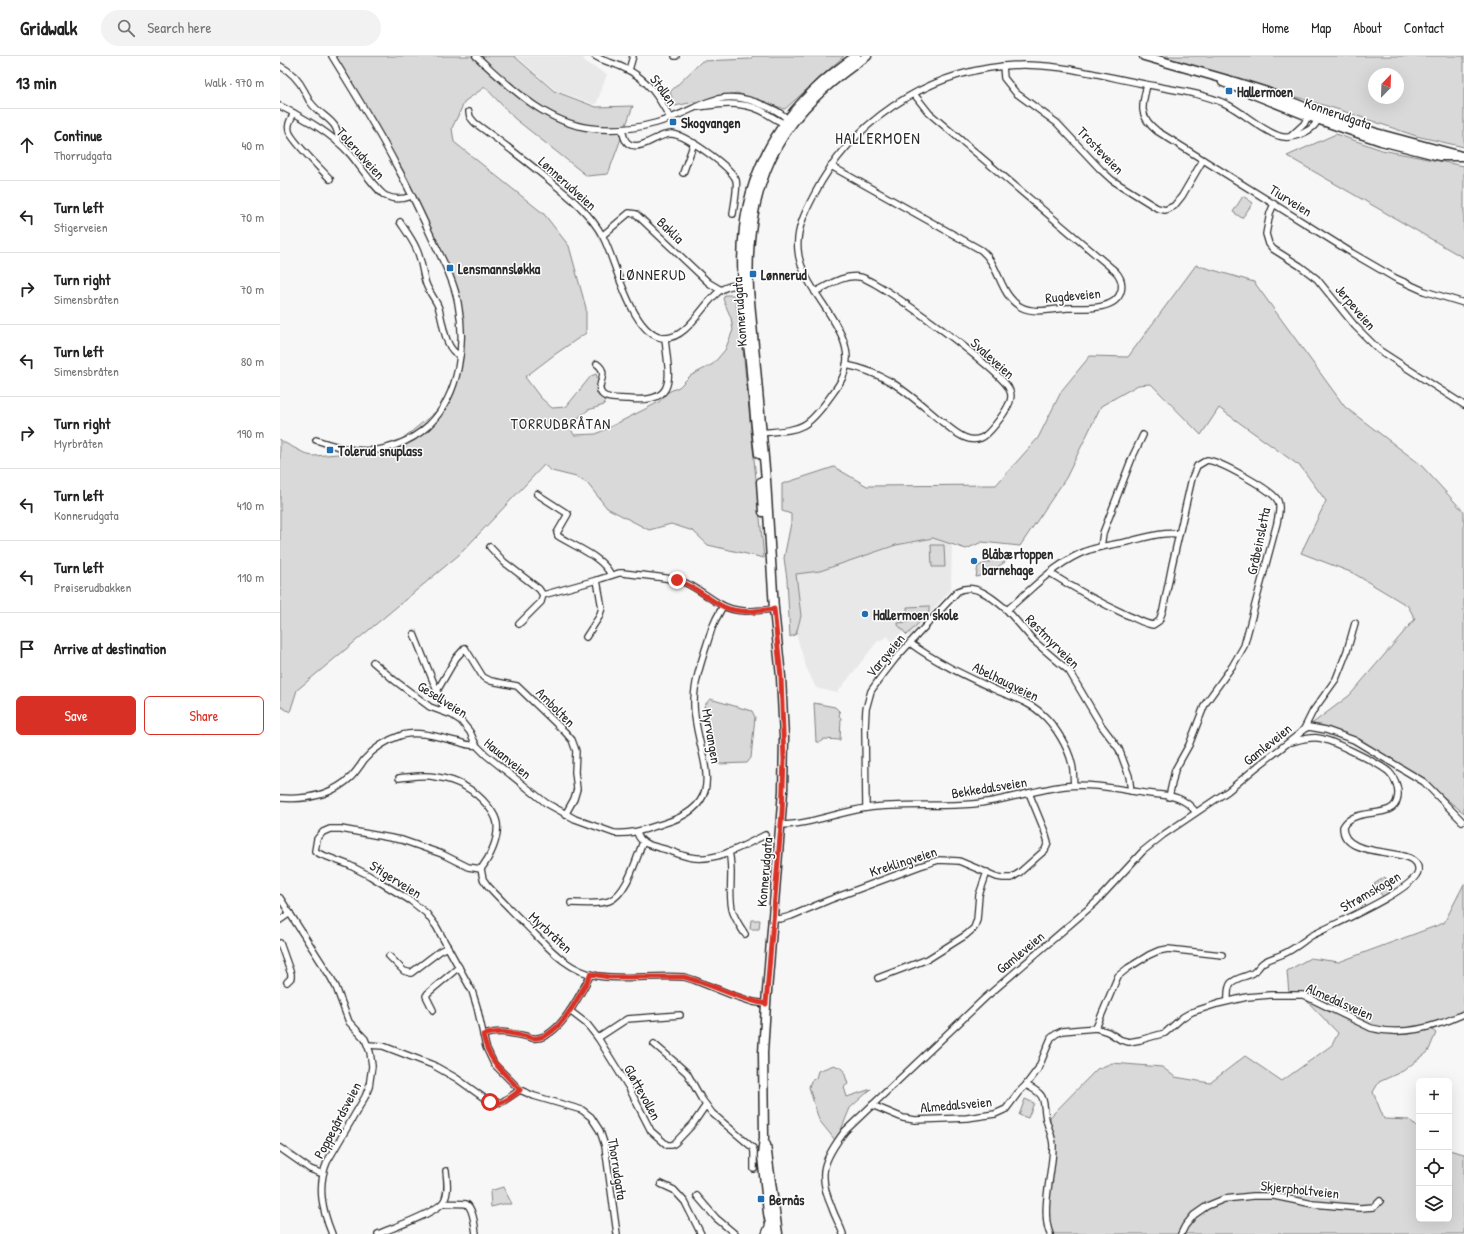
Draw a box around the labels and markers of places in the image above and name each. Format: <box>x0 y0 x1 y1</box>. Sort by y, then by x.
place label: Hallermoen <box>1237 82 1293 101</box>
marker: Hallermoen <box>1224 86 1234 96</box>
place label: Skogvangen <box>681 113 741 134</box>
marker: Skogvangen <box>668 117 678 127</box>
place label: Lensmannsløkka <box>458 259 541 278</box>
marker: Lensmannsløkka <box>445 263 455 273</box>
place label: Lønnerud <box>761 265 807 284</box>
marker: Lønnerud <box>748 269 758 279</box>
place label: Tolerud snuplass <box>337 441 423 462</box>
marker: Tolerud snuplass <box>325 445 335 455</box>
place label: Blåbærtoppen barnehage <box>982 544 1053 581</box>
marker: Blåbærtoppen barnehage <box>969 556 979 566</box>
place label: Hallermoen skole <box>873 605 959 624</box>
marker: Hallermoen skole <box>860 609 870 619</box>
place label: Bernås <box>769 1190 805 1209</box>
marker: Bernås <box>756 1194 766 1204</box>

